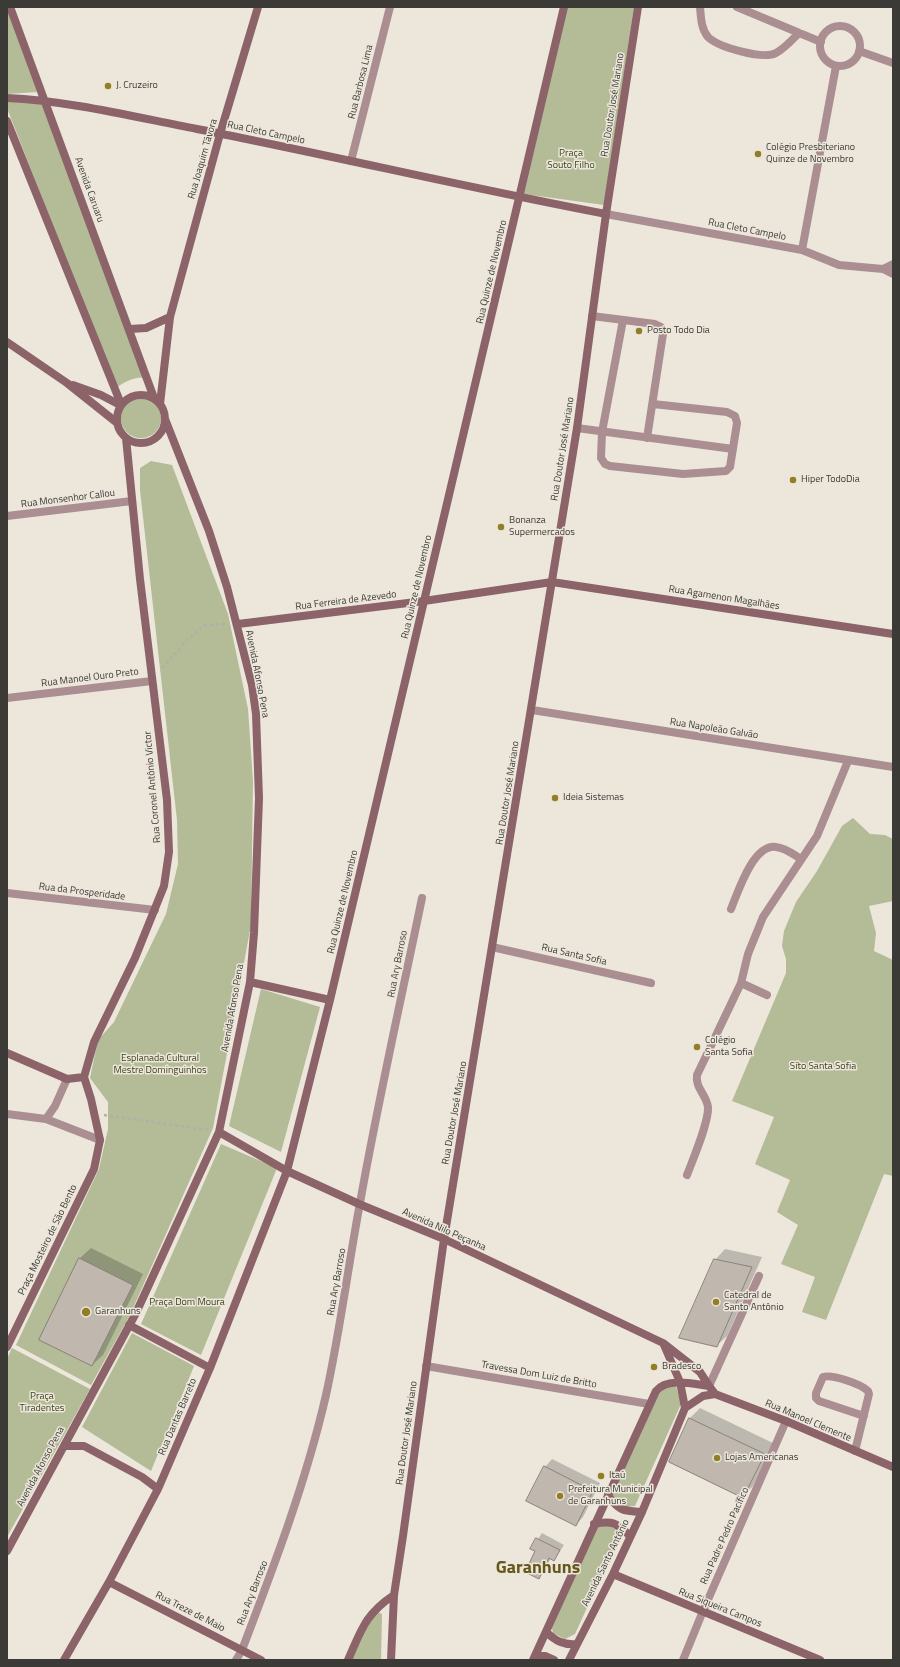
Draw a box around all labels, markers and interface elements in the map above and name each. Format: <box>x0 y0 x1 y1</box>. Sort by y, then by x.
street label: Rua Barbosa Lima <box>346 44 376 120</box>
street label: Rua Doutor José Mariano <box>599 52 627 158</box>
place label: J. Cruzeiro <box>116 80 158 92</box>
marker: J. Cruzeiro <box>103 81 113 91</box>
street label: Rua Joaquim Távora <box>186 118 220 200</box>
street label: Rua Cleto Campelo <box>226 119 306 147</box>
place label: Colégio Presbiteriano Quinze de Novembro <box>766 142 855 166</box>
park label: Praça Souto Filho <box>547 148 595 172</box>
marker: Colégio Presbiteriano Quinze de Novembro <box>753 149 763 159</box>
street label: Avenida Caruaru <box>72 156 106 224</box>
street label: Rua Cleto Campelo <box>707 217 787 243</box>
street label: Rua Quinze de Novembro <box>474 219 510 325</box>
place label: Posto Todo Dia <box>647 325 710 337</box>
marker: Posto Todo Dia <box>634 326 644 336</box>
street label: Rua Doutor José Mariano <box>549 396 577 502</box>
place label: Hiper TodoDia <box>801 474 860 486</box>
marker: Hiper TodoDia <box>788 475 798 485</box>
street label: Rua Monsenhor Callou <box>20 487 116 511</box>
place label: Bonanza Supermercados <box>509 515 575 538</box>
marker: Bonanza Supermercados <box>496 522 506 532</box>
street label: Rua Quinze de Novembro <box>399 534 435 640</box>
street label: Rua Agamenon Magalhães <box>668 583 780 613</box>
street label: Rua Ferreira de Azevedo <box>295 589 397 613</box>
street label: Avenida Afonso Pena <box>243 629 271 719</box>
street label: Rua Manoel Ouro Preto <box>41 666 139 690</box>
street label: Rua Napoleão Galvão <box>669 716 759 742</box>
street label: Rua Coronel Antônio Victor <box>142 730 164 844</box>
street label: Rua Doutor José Mariano <box>494 740 522 846</box>
place label: Ideia Sistemas <box>563 792 624 804</box>
marker: Ideia Sistemas <box>550 793 560 803</box>
street label: Rua Quinze de Novembro <box>325 849 361 955</box>
street label: Rua da Prosperidade <box>38 881 126 903</box>
street label: Rua Ary Barroso <box>386 929 410 999</box>
street label: Rua Santa Sofia <box>540 942 608 968</box>
street label: Avenida Afonso Pena <box>219 963 247 1053</box>
place label: Colégio Santa Sofia <box>705 1035 753 1058</box>
marker: Colégio Santa Sofia <box>692 1042 702 1052</box>
park label: Esplanada Cultural Mestre Dominguinhos <box>113 1053 207 1076</box>
street label: Rua Doutor José Mariano <box>440 1060 470 1166</box>
park label: Síto Santa Sofia <box>790 1061 856 1073</box>
street label: Praça Mosteiro de São Bento <box>16 1183 80 1297</box>
street label: Avenida Nilo Peçanha <box>400 1206 488 1254</box>
street label: Rua Ary Barroso <box>325 1247 349 1317</box>
place label: Catedral de Santo Antônio <box>724 1290 784 1314</box>
park label: Praça Dom Moura <box>149 1297 225 1309</box>
marker: Catedral de Santo Antônio <box>711 1297 721 1307</box>
marker: Garanhuns <box>80 1306 92 1318</box>
place label: Garanhuns <box>95 1306 141 1318</box>
street label: Travessa Dom Luiz de Britto <box>480 1359 598 1391</box>
place label: Bradesco <box>662 1361 701 1373</box>
marker: Bradesco <box>649 1362 659 1372</box>
street label: Rua Dantas Barreto <box>156 1377 200 1457</box>
street label: Rua Doutor José Mariano <box>394 1380 420 1486</box>
park label: Praça Tiradentes <box>20 1391 64 1414</box>
street label: Rua Manoel Clemente <box>763 1397 853 1445</box>
street label: Avenida Afonso Pena <box>15 1425 67 1509</box>
place label: Lojas Americanas <box>725 1452 798 1464</box>
marker: Lojas Americanas <box>712 1453 722 1463</box>
place label: Itaú <box>609 1470 625 1482</box>
marker: Itaú <box>596 1471 606 1481</box>
place label: Prefeitura Municipal de Garanhuns <box>568 1484 653 1508</box>
street label: Rua Padre Pedro Pacífico <box>698 1486 752 1586</box>
marker: Prefeitura Municipal de Garanhuns <box>555 1491 565 1501</box>
street label: Avenida Santo Antônio <box>580 1518 632 1608</box>
district label: Garanhuns <box>496 1558 580 1580</box>
street label: Rua Ary Barroso <box>235 1559 271 1627</box>
street label: Rua Siqueira Campos <box>677 1586 763 1630</box>
street label: Rua Treze de Maio <box>153 1589 227 1635</box>

